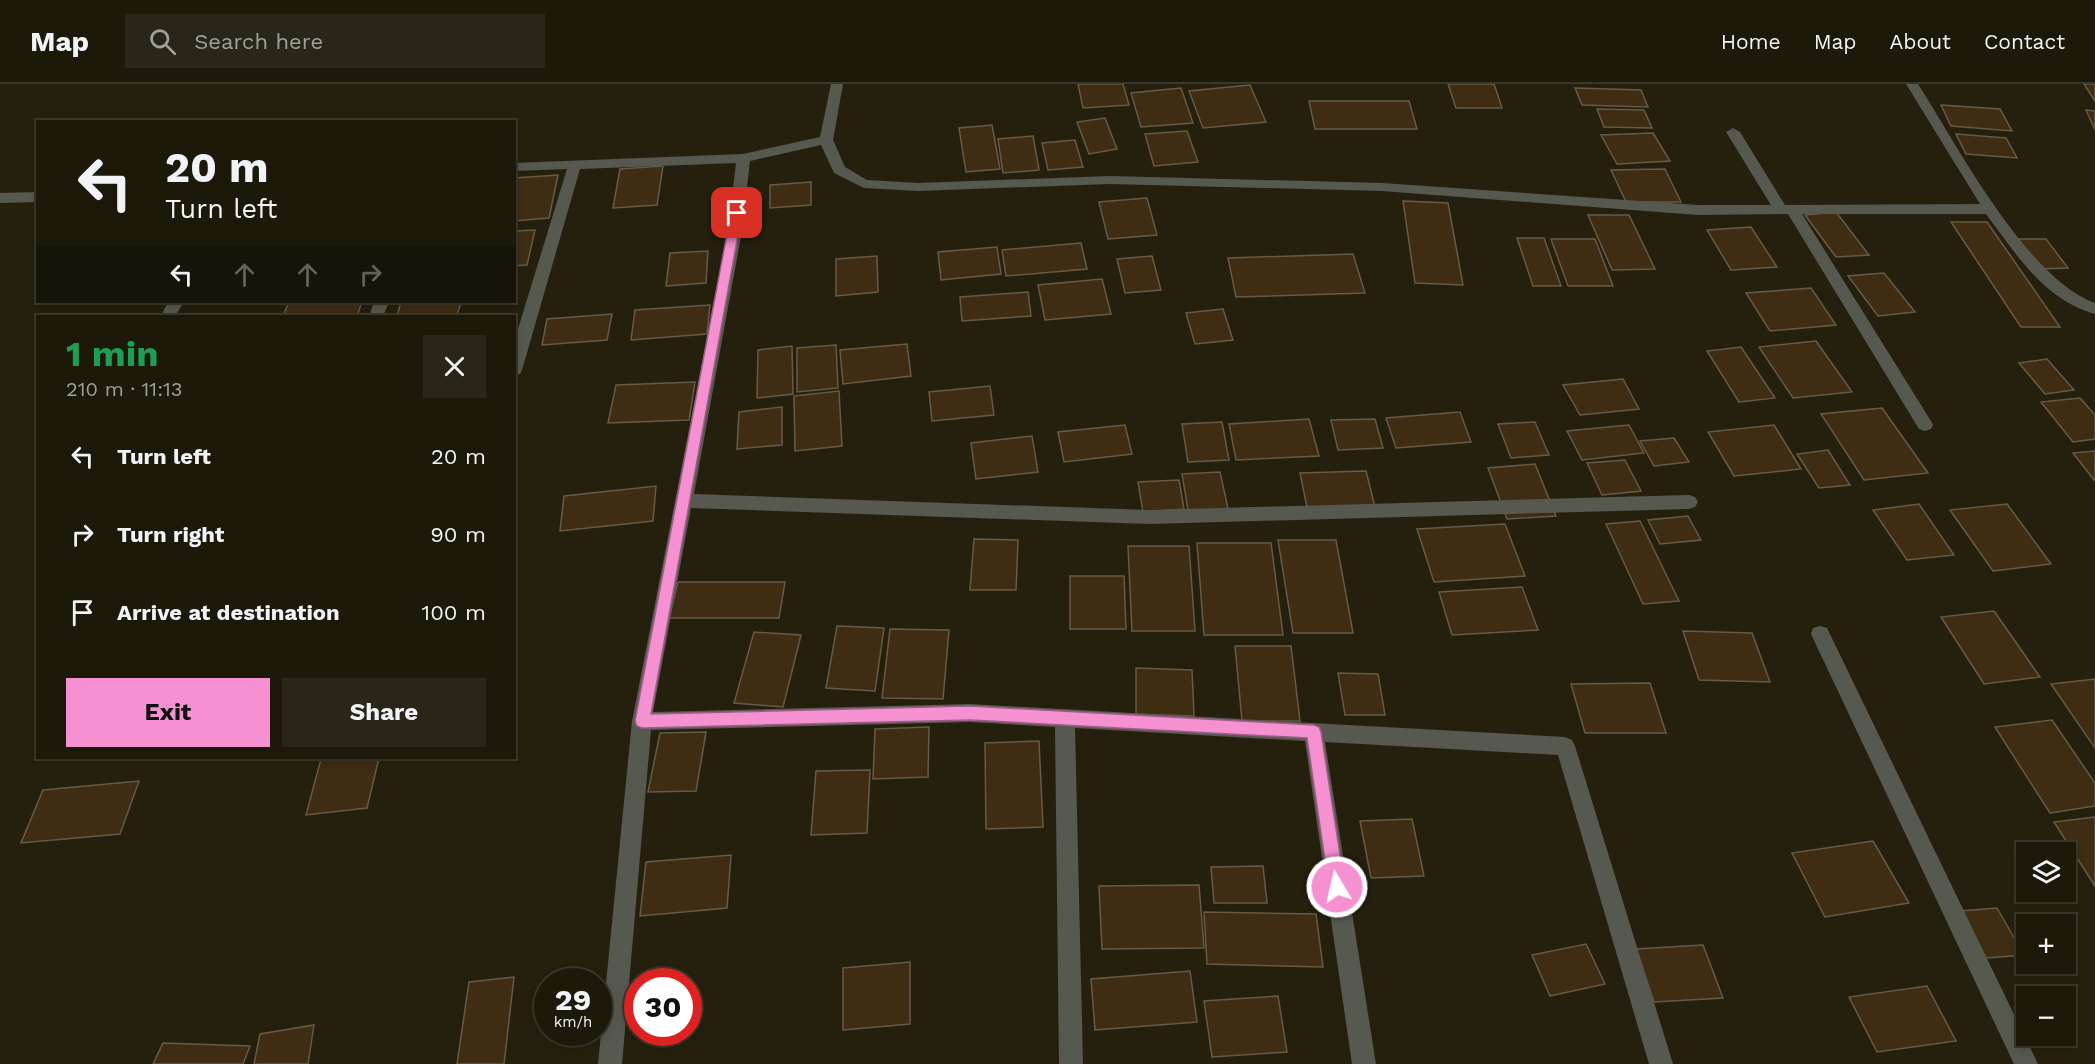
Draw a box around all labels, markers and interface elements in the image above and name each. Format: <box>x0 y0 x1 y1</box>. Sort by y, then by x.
search box <box>125 14 545 68</box>
text: Map <box>30 25 89 58</box>
icon: search <box>146 25 179 58</box>
text: Search here <box>194 29 323 54</box>
text: Home <box>1721 29 1781 54</box>
text: Map <box>1814 29 1857 54</box>
text: About <box>1890 29 1951 54</box>
text: Contact <box>1984 29 2065 54</box>
text: 20 m <box>165 143 269 192</box>
icon: left <box>66 144 144 222</box>
pin <box>711 187 762 238</box>
text: Turn left <box>165 193 277 225</box>
icon: arrive <box>720 196 753 229</box>
icon: left <box>165 258 198 291</box>
icon: ahead <box>228 258 261 291</box>
icon: ahead <box>291 258 324 291</box>
icon: right <box>354 258 387 291</box>
text: 1 min <box>66 333 158 375</box>
button: close <box>423 335 486 398</box>
text: 210 m · 11:13 <box>66 377 183 401</box>
icon: left <box>66 440 99 473</box>
text: Turn left <box>117 444 211 469</box>
text: 20 m <box>431 444 486 469</box>
icon: right <box>66 518 99 551</box>
text: Turn right <box>117 522 224 547</box>
text: 90 m <box>430 522 486 547</box>
icon: arrive <box>66 596 99 629</box>
text: Arrive at destination <box>117 600 340 625</box>
text: 100 m <box>422 600 486 625</box>
button: Exit <box>66 678 270 747</box>
button: Share <box>282 678 486 747</box>
map controls <box>2016 842 2076 1046</box>
button: layers <box>2016 842 2076 902</box>
position arrow <box>1305 855 1369 919</box>
button: + <box>2016 914 2076 974</box>
speed limit sign: 30 <box>624 968 702 1046</box>
text: 29 <box>555 982 591 1017</box>
button: − <box>2016 986 2076 1046</box>
text: km/h <box>554 1013 592 1031</box>

